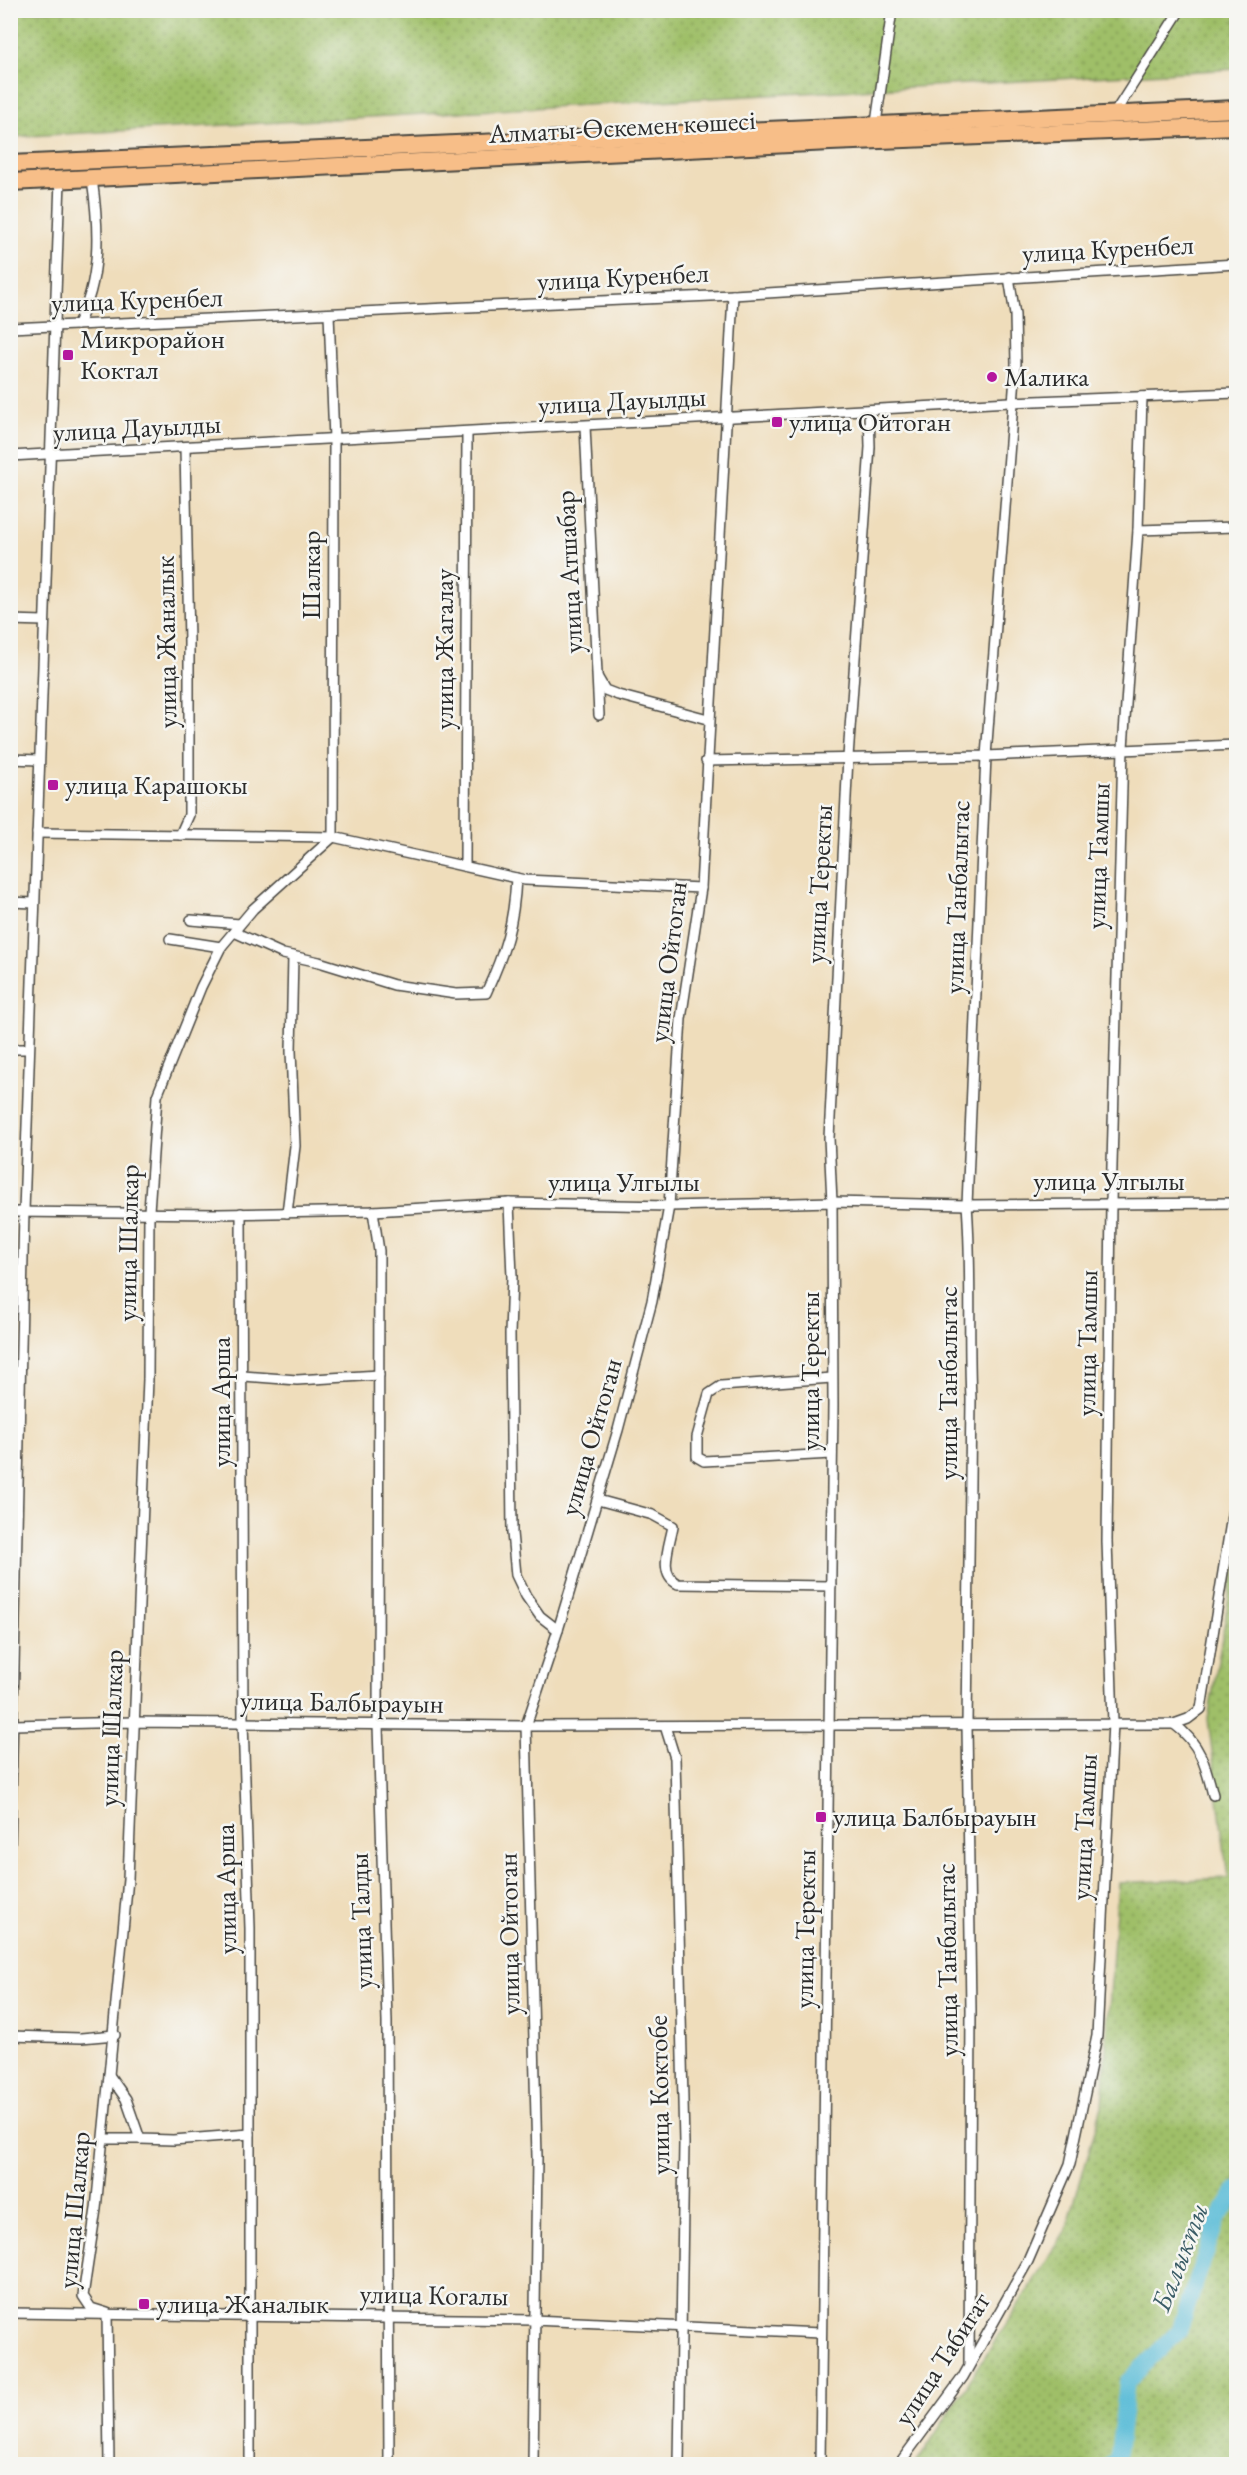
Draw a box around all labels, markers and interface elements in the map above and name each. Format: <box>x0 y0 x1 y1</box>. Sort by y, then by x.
street label: Алматы-Өскемен көшесі <box>486 102 757 151</box>
street label: улица Куренбел <box>1021 227 1195 270</box>
street label: улица Куренбел <box>536 255 710 298</box>
street label: улица Куренбел <box>50 279 224 320</box>
place label: Микрорайон Коктал <box>80 321 225 387</box>
marker: Микрорайон Коктал <box>61 348 75 362</box>
place label: Малика <box>1004 359 1089 394</box>
marker: Малика <box>985 370 999 384</box>
street label: улица Дауылды <box>537 379 707 422</box>
place label: улица Ойтоган <box>789 404 951 439</box>
street label: улица Дауылды <box>52 406 222 449</box>
marker: улица Ойтоган <box>770 415 784 429</box>
street label: улица Атшабар <box>547 490 590 654</box>
street label: Шалкар <box>293 531 328 619</box>
street label: улица Жаналык <box>146 555 185 729</box>
street label: улица Жагалау <box>426 568 461 730</box>
place label: улица Карашокы <box>65 767 248 802</box>
marker: улица Карашокы <box>46 778 60 792</box>
street label: улица Тамшы <box>1077 782 1118 930</box>
street label: улица Танбалытас <box>936 799 977 994</box>
street label: улица Теректы <box>797 804 840 964</box>
street label: улица Ойтоган <box>640 879 695 1045</box>
street label: улица Улгылы <box>1033 1163 1185 1198</box>
street label: улица Шалкар <box>109 1164 146 1322</box>
street label: улица Улгылы <box>548 1164 700 1199</box>
street label: улица Тамшы <box>1068 1269 1105 1417</box>
street label: улица Танбалытас <box>930 1286 965 1480</box>
street label: улица Теректы <box>792 1291 827 1451</box>
street label: улица Арша <box>203 1336 238 1467</box>
street label: улица Ойтоган <box>551 1354 630 1520</box>
street label: улица Шалкар <box>90 1649 131 1807</box>
street label: улица Балбырауын <box>240 1682 444 1721</box>
street label: улица Тамшы <box>1062 1753 1105 1901</box>
place label: улица Балбырауын <box>833 1799 1037 1834</box>
marker: улица Балбырауын <box>814 1810 828 1824</box>
street label: улица Арша <box>207 1823 244 1955</box>
street label: улица Теректы <box>786 1849 823 2009</box>
street label: улица Талды <box>341 1852 380 1990</box>
street label: улица Ойтоган <box>490 1853 527 2015</box>
street label: улица Танбалытас <box>927 1863 966 2057</box>
street label: улица Коктобе <box>640 2015 677 2175</box>
street label: улица Шалкар <box>49 2130 98 2290</box>
water label: Балыкты <box>1142 2198 1216 2317</box>
street label: улица Когалы <box>359 2276 509 2313</box>
street label: улица Табигат <box>885 2285 998 2432</box>
place label: улица Жаналык <box>156 2286 329 2321</box>
marker: улица Жаналык <box>137 2297 151 2311</box>

